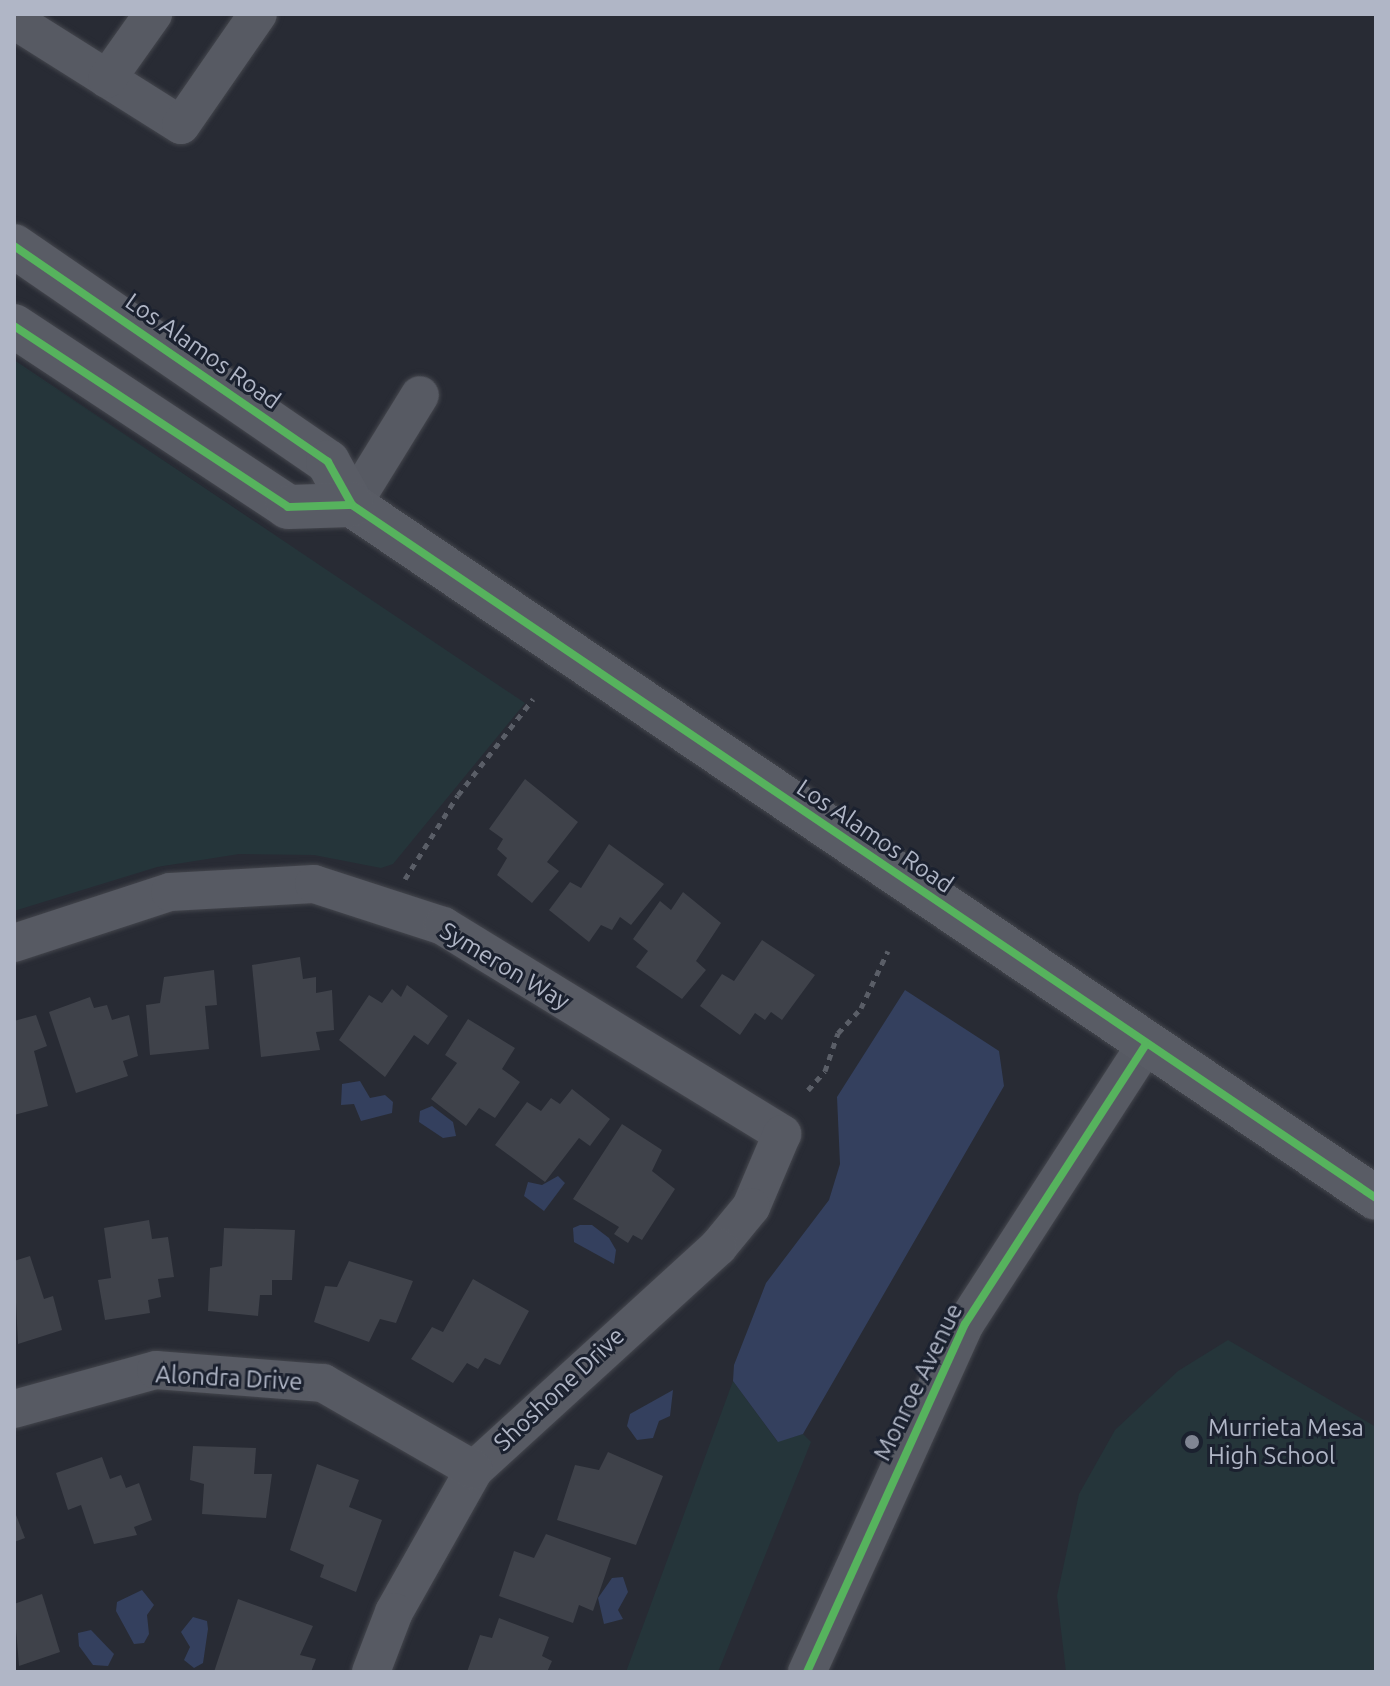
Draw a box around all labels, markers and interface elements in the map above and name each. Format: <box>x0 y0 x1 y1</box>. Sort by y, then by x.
street label: Los Alamos Road <box>120 287 286 415</box>
street label: Los Alamos Road <box>791 773 959 899</box>
street label: Symeron Way <box>435 916 575 1016</box>
street label: Monroe Avenue <box>868 1299 968 1465</box>
street label: Shoshone Drive <box>488 1321 630 1457</box>
street label: Alondra Drive <box>155 1360 303 1396</box>
place label: Murrieta Mesa High School <box>1208 1414 1364 1470</box>
marker: Murrieta Mesa High School <box>1183 1433 1201 1451</box>

